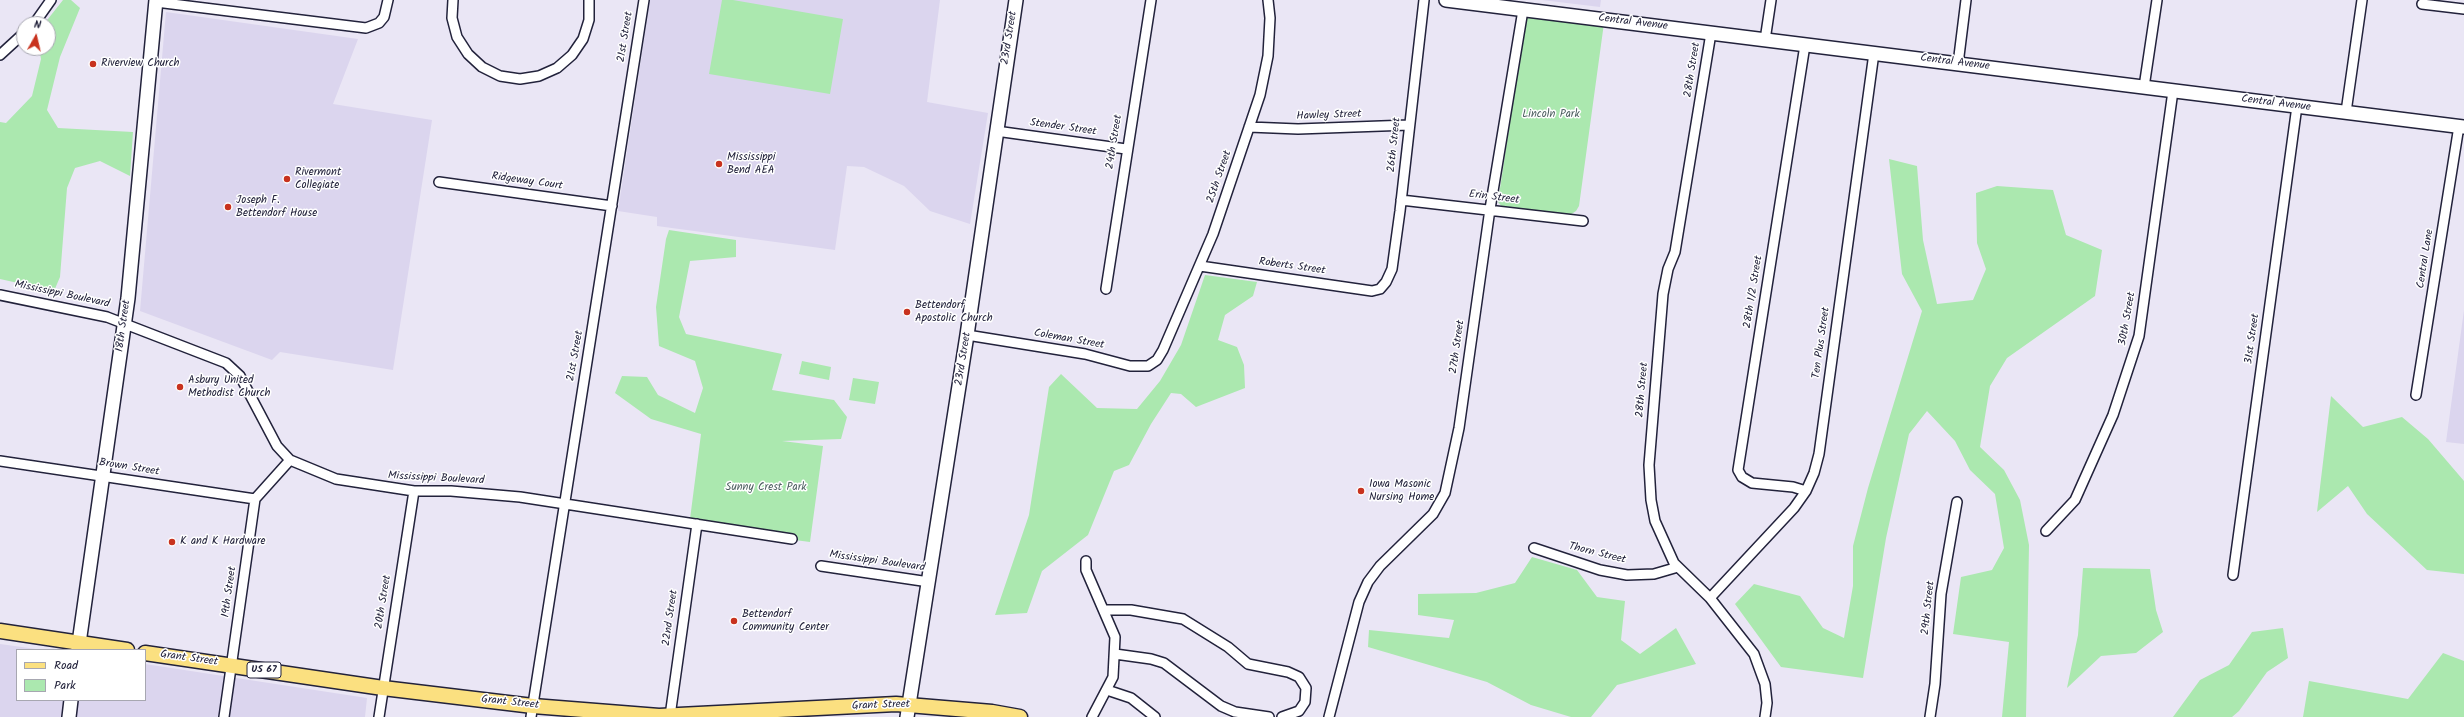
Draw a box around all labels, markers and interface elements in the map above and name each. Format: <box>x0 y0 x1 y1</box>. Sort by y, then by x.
street label: 23rd Street <box>999 10 1021 66</box>
street label: 21st Street <box>615 11 637 63</box>
street label: Central Avenue <box>1597 12 1669 34</box>
north arrow <box>16 16 56 56</box>
text: N <box>33 16 42 35</box>
street label: 28th Street <box>1682 42 1704 98</box>
street label: Central Avenue <box>1919 52 1991 74</box>
place label: Riverview Church <box>101 57 180 71</box>
marker: Riverview Church <box>88 59 98 69</box>
street label: Central Avenue <box>2240 93 2312 115</box>
street label: Hawley Street <box>1296 108 1362 124</box>
park label: Lincoln Park <box>1522 108 1580 122</box>
street label: 24th Street <box>1104 114 1126 170</box>
street label: Stender Street <box>1029 117 1097 139</box>
street label: 26th Street <box>1386 117 1404 173</box>
street label: 25th Street <box>1205 149 1235 205</box>
place label: Mississippi Bend AEA <box>727 151 775 177</box>
marker: Mississippi Bend AEA <box>714 159 724 169</box>
place label: Rivermont Collegiate <box>295 166 341 192</box>
street label: Ridgeway Court <box>491 170 563 194</box>
marker: Rivermont Collegiate <box>282 174 292 184</box>
street label: Erin Street <box>1468 188 1520 208</box>
place label: Joseph F. Bettendorf House <box>236 194 317 220</box>
marker: Joseph F. Bettendorf House <box>223 202 233 212</box>
street label: Central Lane <box>2415 229 2437 289</box>
street label: 28th 1/2 Street <box>1742 255 1766 329</box>
street label: Roberts Street <box>1258 256 1326 278</box>
street label: Mississippi Boulevard <box>13 278 111 312</box>
street label: 30th Street <box>2117 291 2139 347</box>
street label: 18th Street <box>114 299 134 353</box>
place label: Bettendorf Apostolic Church <box>915 299 993 325</box>
street label: Ten Plus Street <box>1810 306 1834 380</box>
marker: Bettendorf Apostolic Church <box>902 307 912 317</box>
street label: 31st Street <box>2243 313 2263 365</box>
street label: 27th Street <box>1448 319 1468 375</box>
street label: Coleman Street <box>1033 327 1105 353</box>
street label: 21st Street <box>565 330 587 382</box>
street label: 23rd Street <box>953 331 975 387</box>
street label: 28th Street <box>1634 362 1652 418</box>
place label: Asbury United Methodist Church <box>188 374 270 400</box>
marker: Asbury United Methodist Church <box>175 382 185 392</box>
street label: Brown Street <box>98 457 160 479</box>
street label: Mississippi Boulevard <box>387 470 485 488</box>
place label: Iowa Masonic Nursing Home <box>1369 478 1434 504</box>
park label: Sunny Crest Park <box>726 481 806 495</box>
marker: Iowa Masonic Nursing Home <box>1356 486 1366 496</box>
place label: K and K Hardware <box>180 535 266 549</box>
marker: K and K Hardware <box>167 537 177 547</box>
street label: Thorn Street <box>1567 541 1627 567</box>
street label: Mississippi Boulevard <box>828 549 926 575</box>
street label: 19th Street <box>220 566 240 618</box>
street label: 20th Street <box>373 574 395 630</box>
street label: 29th Street <box>1920 580 1938 636</box>
street label: 22nd Street <box>661 589 681 647</box>
place label: Bettendorf Community Center <box>742 608 829 634</box>
marker: Bettendorf Community Center <box>729 616 739 626</box>
street label: Grant Street <box>159 648 219 670</box>
legend <box>16 649 146 701</box>
text: Road <box>54 656 78 675</box>
road number: US 67 <box>247 662 281 678</box>
text: Park <box>54 676 76 695</box>
street label: Grant Street <box>480 693 540 713</box>
street label: Grant Street <box>852 698 910 714</box>

